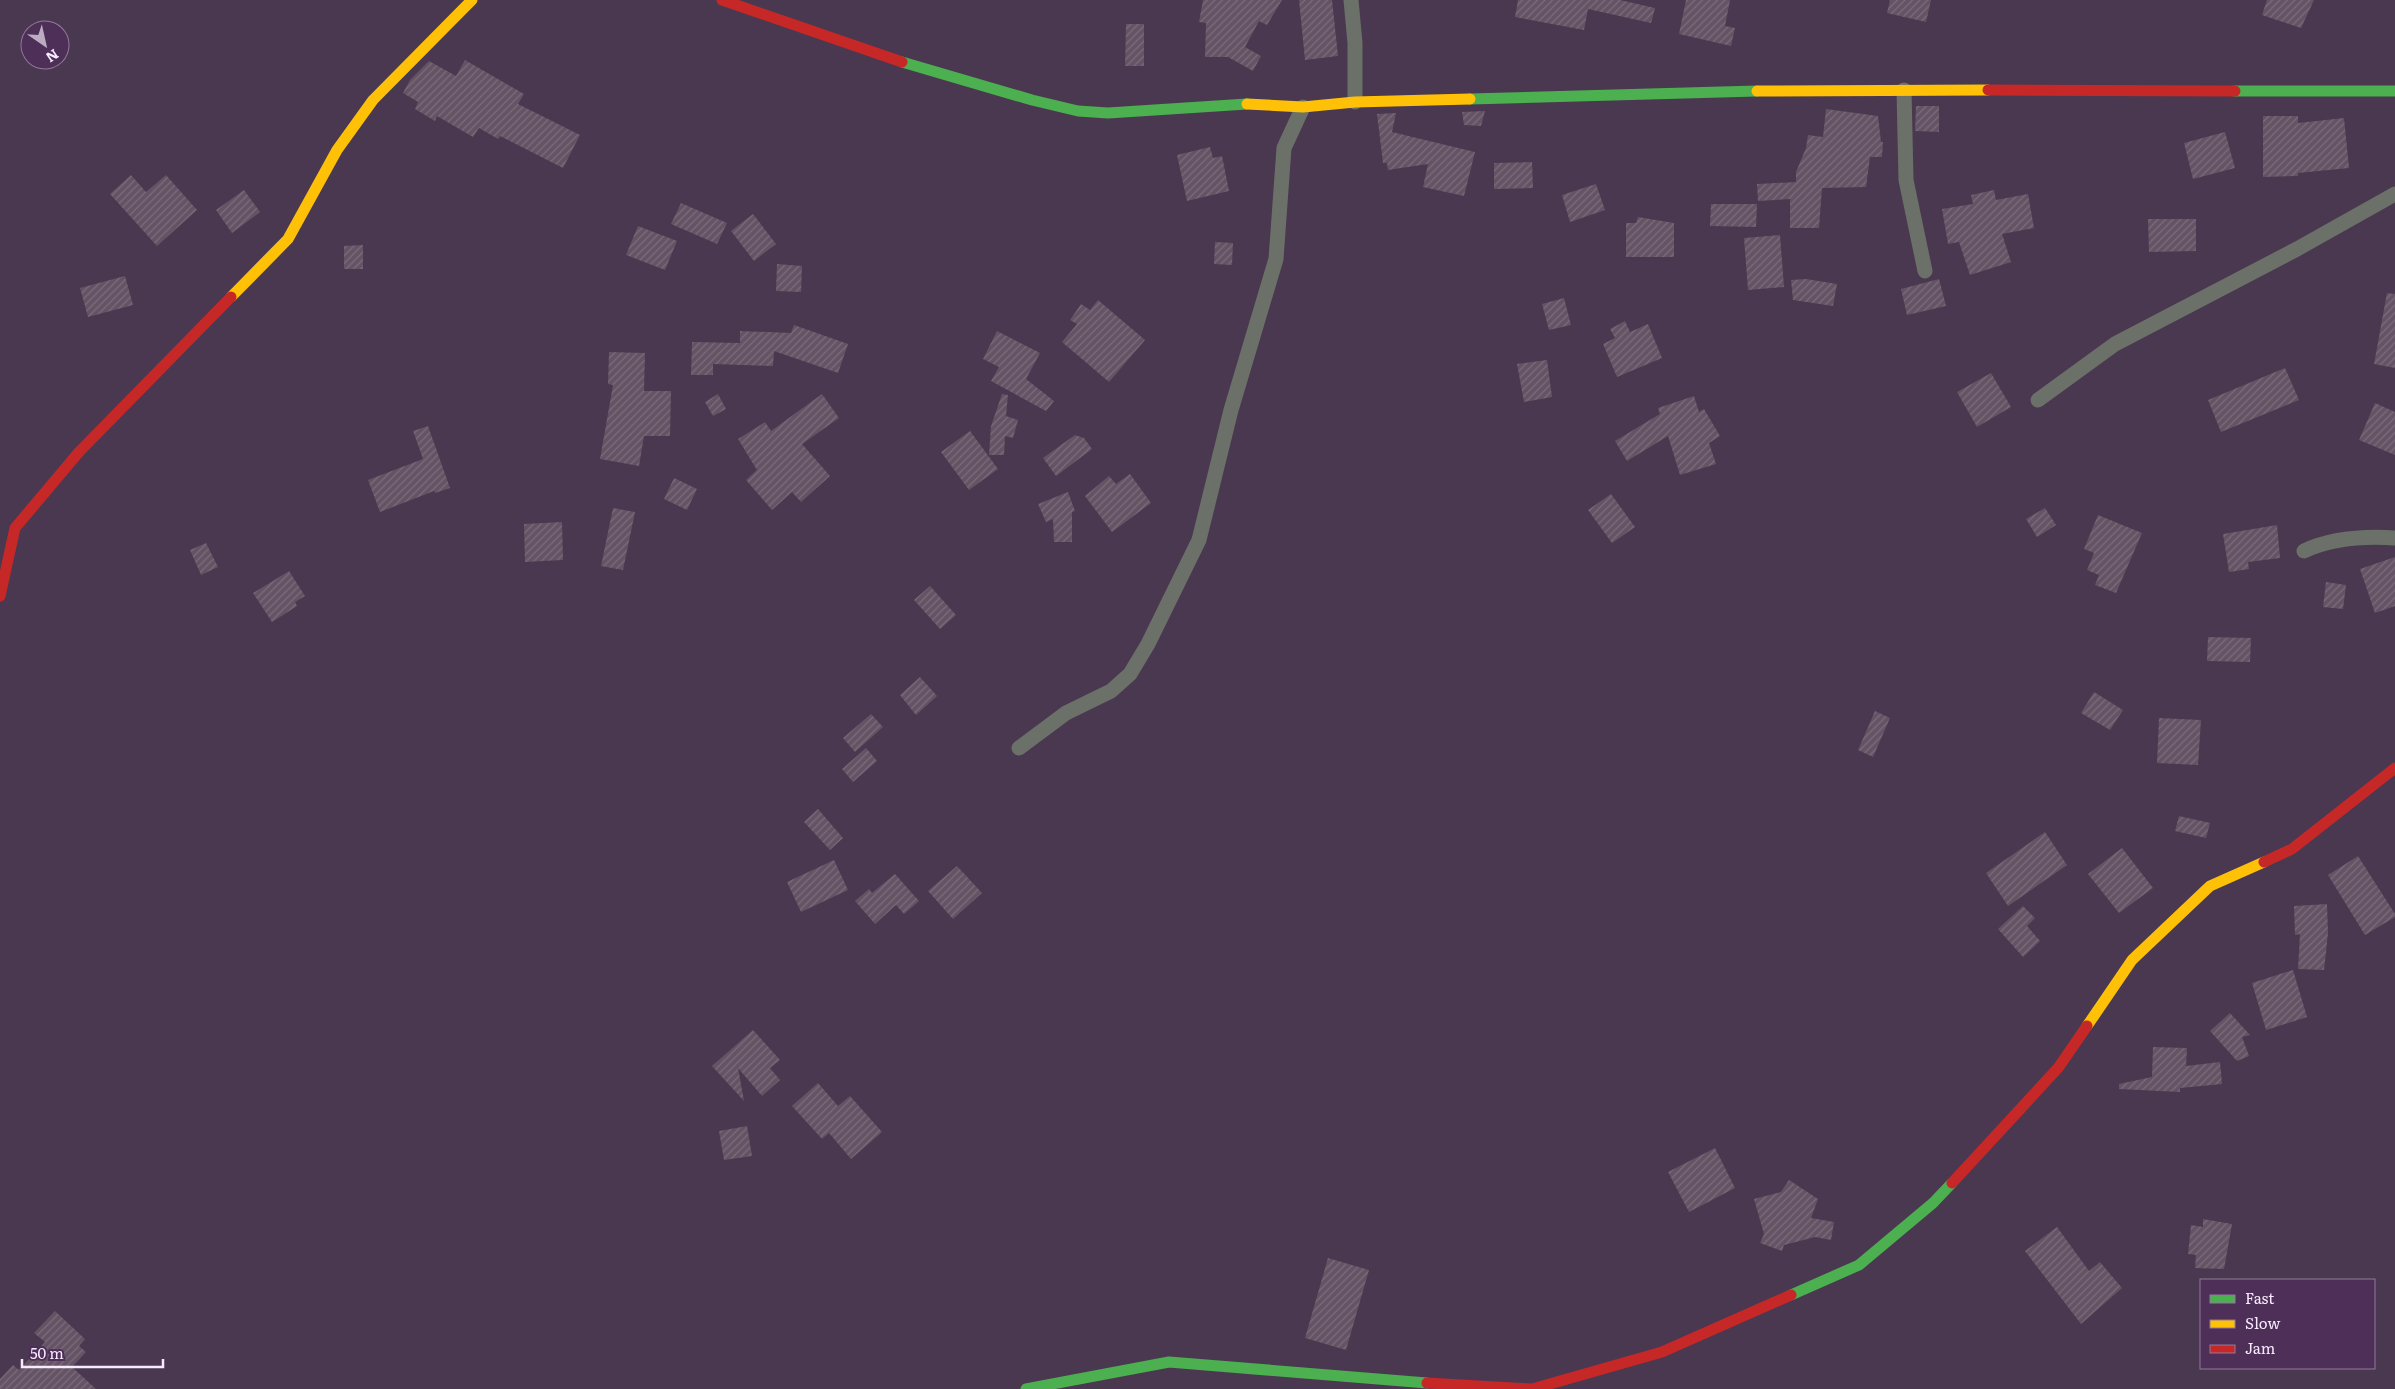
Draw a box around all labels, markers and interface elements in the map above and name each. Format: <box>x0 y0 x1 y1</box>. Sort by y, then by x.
north arrow <box>20 20 70 70</box>
text: N <box>42 45 63 68</box>
legend <box>2200 1279 2375 1369</box>
text: Fast <box>2245 1286 2274 1309</box>
text: Slow <box>2245 1311 2280 1334</box>
scale bar <box>22 1336 164 1368</box>
text: Jam <box>2245 1336 2276 1359</box>
text: 50 m <box>30 1341 64 1364</box>

